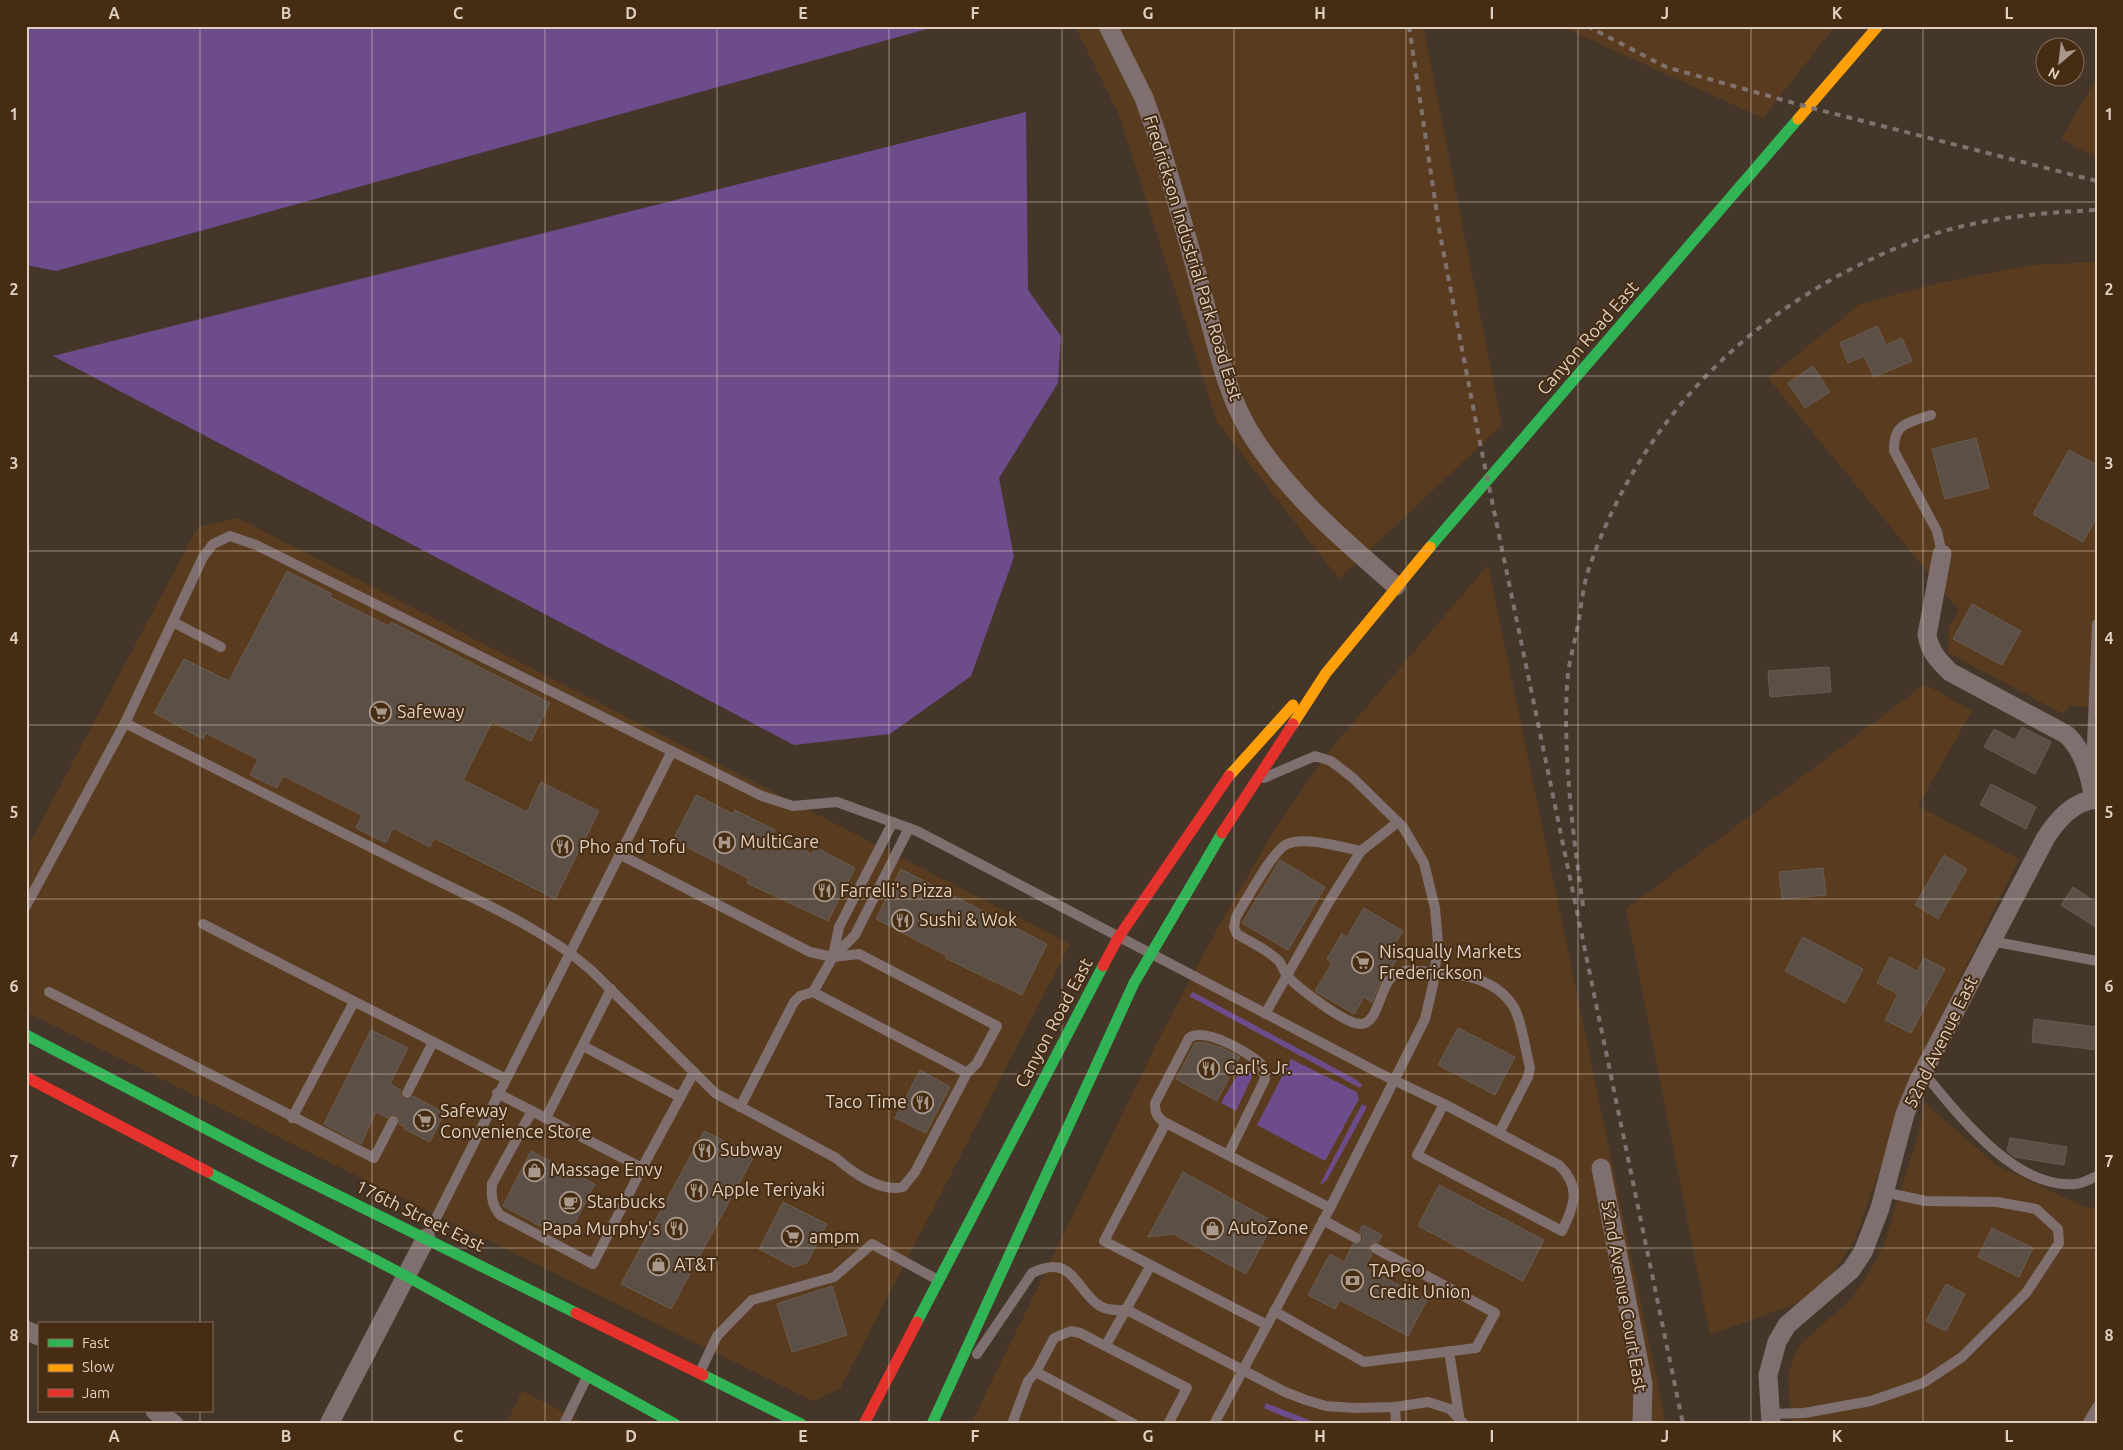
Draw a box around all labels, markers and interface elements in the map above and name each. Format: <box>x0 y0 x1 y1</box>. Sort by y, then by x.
text: A <box>108 4 120 22</box>
text: B <box>281 4 291 22</box>
text: C <box>453 4 463 22</box>
text: D <box>625 4 637 22</box>
text: E <box>798 4 808 22</box>
text: F <box>971 4 980 22</box>
text: G <box>1142 4 1154 22</box>
text: H <box>1314 4 1326 22</box>
text: I <box>1490 4 1494 22</box>
text: J <box>1661 4 1669 22</box>
text: K <box>1832 4 1843 22</box>
text: L <box>2005 4 2014 22</box>
north arrow <box>2036 38 2086 88</box>
text: N <box>2046 64 2062 83</box>
text: 1 <box>9 105 19 123</box>
text: 1 <box>2104 105 2114 123</box>
street label: Fredrickson Industrial Park Road East <box>1141 113 1247 403</box>
street label: Canyon Road East <box>1533 277 1642 398</box>
text: 2 <box>9 280 19 298</box>
text: 2 <box>2104 280 2114 298</box>
text: 3 <box>9 454 19 472</box>
text: 3 <box>2104 454 2114 472</box>
text: 4 <box>9 629 19 647</box>
text: 4 <box>2104 629 2114 647</box>
supermarket icon: Safeway <box>369 700 393 724</box>
place label: Safeway <box>397 701 465 721</box>
text: 5 <box>9 803 19 821</box>
text: 5 <box>2104 803 2114 821</box>
hospital icon: MultiCare <box>712 830 736 854</box>
place label: MultiCare <box>740 831 819 851</box>
restaurant icon: Pho and Tofu <box>551 835 575 859</box>
place label: Pho and Tofu <box>579 836 686 856</box>
restaurant icon: Farrelli's Pizza <box>812 879 836 903</box>
place label: Farrelli's Pizza <box>840 880 953 900</box>
restaurant icon: Sushi & Wok <box>891 908 915 932</box>
place label: Sushi & Wok <box>919 909 1017 929</box>
place label: Nisqually Markets Frederickson <box>1379 941 1522 982</box>
supermarket icon: Nisqually Markets Frederickson <box>1351 950 1375 974</box>
street label: Canyon Road East <box>1011 954 1096 1091</box>
street label: 52nd Avenue East <box>1900 972 1981 1111</box>
text: 6 <box>9 977 19 995</box>
text: 6 <box>2104 977 2114 995</box>
restaurant icon: Carl's Jr. <box>1196 1056 1220 1080</box>
place label: Carl's Jr. <box>1224 1057 1291 1077</box>
restaurant icon: Taco Time <box>911 1090 935 1114</box>
place label: Taco Time <box>825 1091 907 1111</box>
place label: Safeway Convenience Store <box>440 1100 591 1141</box>
supermarket icon: Safeway Convenience Store <box>412 1109 436 1133</box>
restaurant icon: Subway <box>692 1138 716 1162</box>
place label: Subway <box>720 1139 782 1159</box>
text: 7 <box>9 1152 19 1170</box>
text: 7 <box>2104 1152 2114 1170</box>
shop icon: Massage Envy <box>522 1158 546 1182</box>
place label: Massage Envy <box>550 1159 663 1179</box>
street label: 176th Street East <box>353 1175 488 1255</box>
restaurant icon: Apple Teriyaki <box>684 1178 708 1202</box>
place label: Apple Teriyaki <box>712 1179 825 1199</box>
cafe icon: Starbucks <box>559 1190 583 1214</box>
place label: Starbucks <box>587 1191 666 1211</box>
street label: 52nd Avenue Court East <box>1598 1199 1652 1393</box>
shop icon: AutoZone <box>1200 1216 1224 1240</box>
restaurant icon: Papa Murphy's <box>664 1217 688 1241</box>
place label: AutoZone <box>1228 1217 1308 1237</box>
place label: Papa Murphy's <box>542 1218 660 1238</box>
supermarket icon: ampm <box>781 1225 805 1249</box>
place label: ampm <box>809 1226 860 1246</box>
shop icon: AT&T <box>646 1253 670 1277</box>
place label: AT&T <box>674 1254 717 1274</box>
place label: TAPCO Credit Union <box>1369 1260 1471 1301</box>
bank icon: TAPCO Credit Union <box>1341 1269 1365 1293</box>
legend <box>38 1322 212 1412</box>
text: 8 <box>9 1326 19 1344</box>
text: 8 <box>2104 1326 2114 1344</box>
text: Fast <box>82 1334 110 1351</box>
text: Slow <box>82 1358 115 1375</box>
text: Jam <box>82 1384 110 1401</box>
text: A <box>108 1427 120 1445</box>
text: B <box>281 1427 291 1445</box>
text: C <box>453 1427 463 1445</box>
text: D <box>625 1427 637 1445</box>
text: E <box>798 1427 808 1445</box>
text: F <box>971 1427 980 1445</box>
text: G <box>1142 1427 1154 1445</box>
text: H <box>1314 1427 1326 1445</box>
text: I <box>1490 1427 1494 1445</box>
text: J <box>1661 1427 1669 1445</box>
text: K <box>1832 1427 1843 1445</box>
text: L <box>2005 1427 2014 1445</box>

